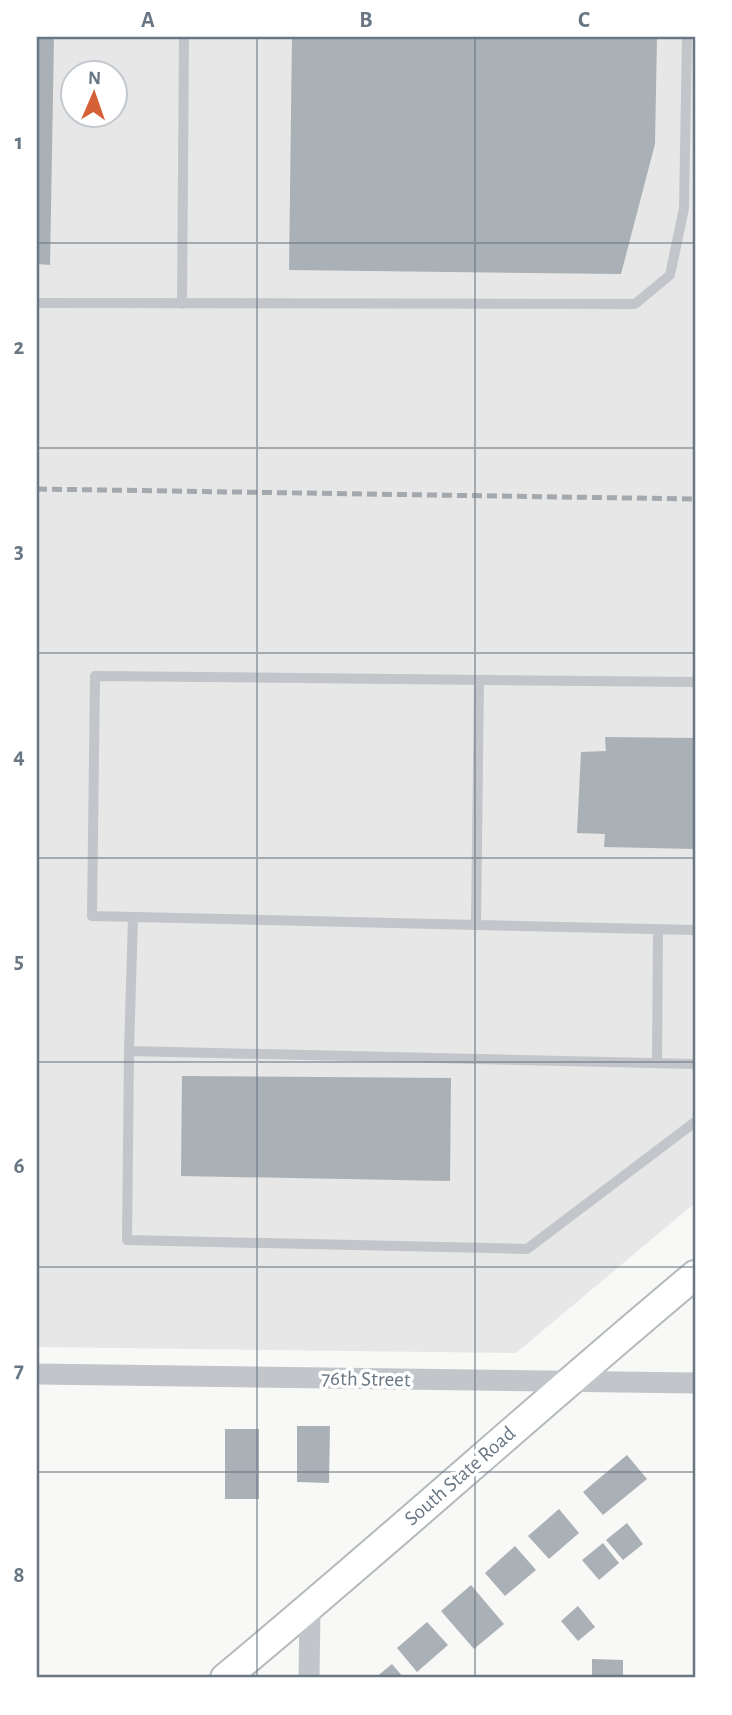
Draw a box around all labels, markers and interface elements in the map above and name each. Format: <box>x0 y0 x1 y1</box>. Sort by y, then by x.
text: A <box>141 9 155 32</box>
text: B <box>359 9 373 32</box>
text: C <box>578 9 590 32</box>
north arrow <box>60 60 130 130</box>
text: N <box>88 69 101 88</box>
text: 1 <box>15 131 23 154</box>
text: 2 <box>14 336 25 359</box>
text: 3 <box>14 540 24 563</box>
text: 4 <box>13 745 25 768</box>
text: 5 <box>14 950 24 973</box>
text: 6 <box>13 1155 25 1178</box>
text: 7 <box>14 1359 24 1382</box>
street label: 76th Street <box>321 1368 411 1390</box>
street label: South State Road <box>401 1422 520 1530</box>
text: 8 <box>13 1564 25 1587</box>

